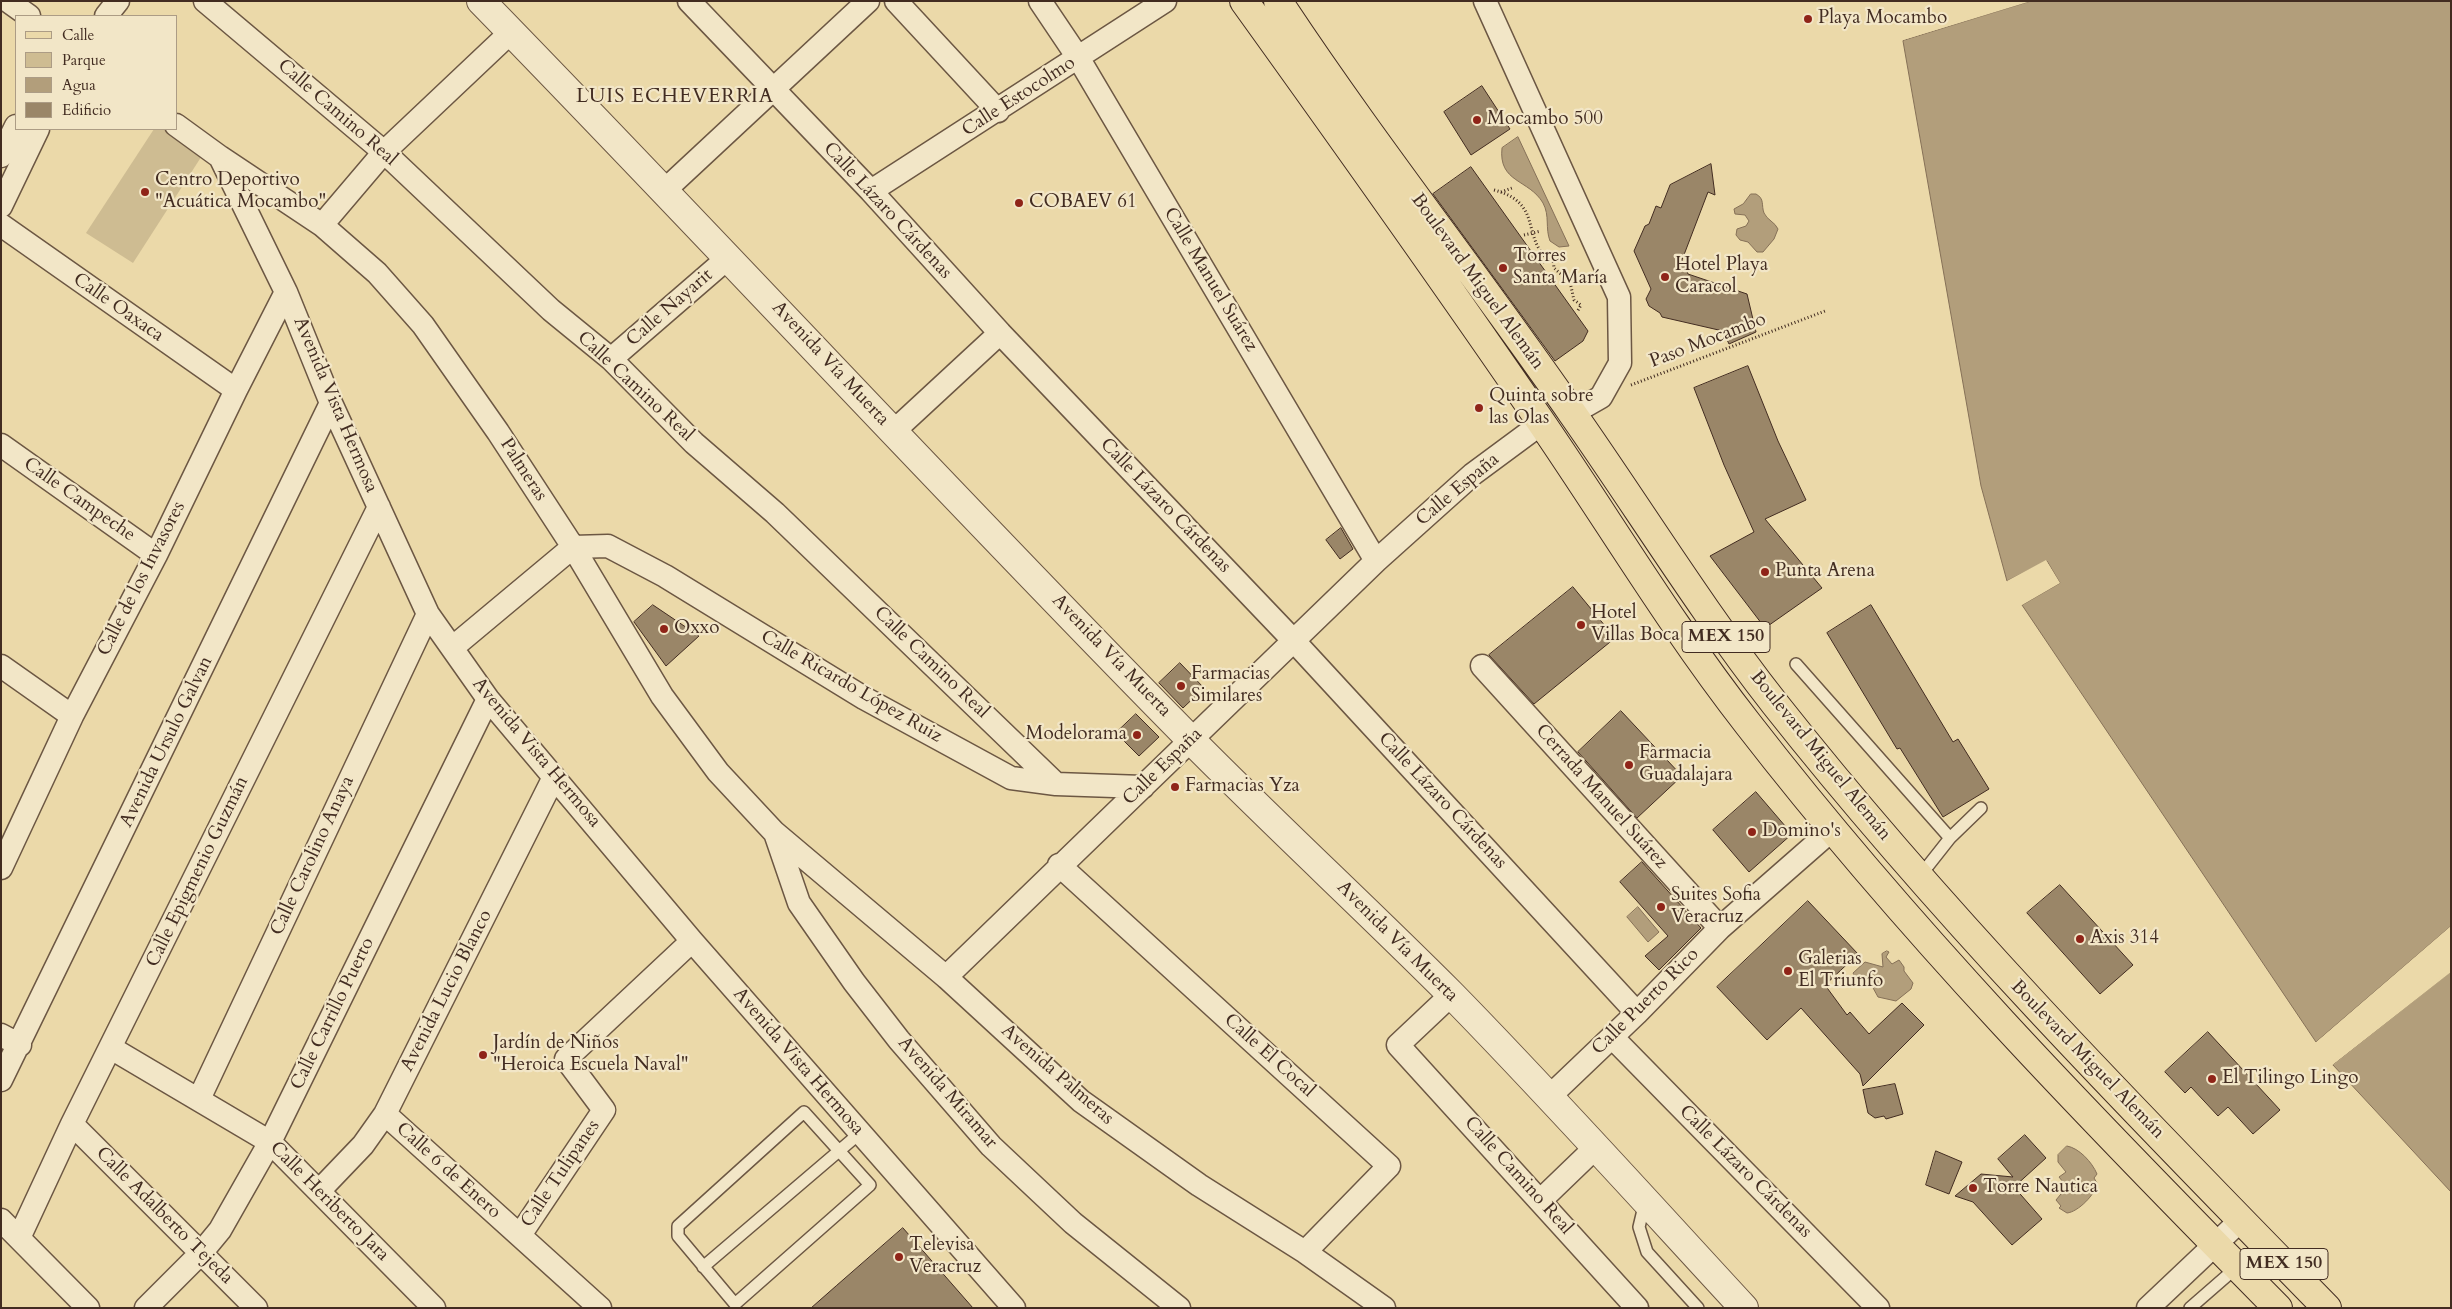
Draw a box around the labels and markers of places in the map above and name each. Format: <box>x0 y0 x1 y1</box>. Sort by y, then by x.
place label: Playa Mocambo <box>1818 8 1947 30</box>
marker: Playa Mocambo <box>1802 13 1814 25</box>
place label: Mocambo 500 <box>1487 109 1603 131</box>
marker: Mocambo 500 <box>1471 114 1483 126</box>
place label: Centro Deportivo "Acuática Mocambo" <box>155 170 326 214</box>
marker: Centro Deportivo "Acuática Mocambo" <box>139 186 151 198</box>
place label: COBAEV 61 <box>1029 192 1137 214</box>
marker: COBAEV 61 <box>1013 197 1025 209</box>
place label: Torres Santa María <box>1513 246 1607 290</box>
place label: Hotel Playa Caracol <box>1675 255 1768 299</box>
marker: Torres Santa María <box>1497 262 1509 274</box>
marker: Hotel Playa Caracol <box>1659 271 1671 283</box>
place label: Quinta sobre las Olas <box>1489 386 1594 430</box>
marker: Quinta sobre las Olas <box>1473 402 1485 414</box>
place label: Punta Arena <box>1775 561 1875 583</box>
marker: Punta Arena <box>1759 566 1771 578</box>
place label: Hotel Villas Boca <box>1591 603 1680 647</box>
place label: Oxxo <box>674 618 720 640</box>
marker: Hotel Villas Boca <box>1575 619 1587 631</box>
marker: Oxxo <box>658 623 670 635</box>
place label: Farmacias Similares <box>1191 664 1270 708</box>
marker: Farmacias Similares <box>1175 680 1187 692</box>
place label: Modelorama <box>1026 724 1127 746</box>
marker: Modelorama <box>1131 729 1143 741</box>
place label: Farmacia Guadalajara <box>1639 743 1733 787</box>
marker: Farmacia Guadalajara <box>1623 759 1635 771</box>
place label: Farmacias Yza <box>1185 776 1300 798</box>
marker: Farmacias Yza <box>1169 781 1181 793</box>
place label: Domino's <box>1762 821 1841 843</box>
marker: Domino's <box>1746 826 1758 838</box>
place label: Suites Sofia Veracruz <box>1671 885 1761 929</box>
marker: Suites Sofia Veracruz <box>1655 901 1667 913</box>
place label: Axis 314 <box>2090 928 2159 950</box>
marker: Axis 314 <box>2074 933 2086 945</box>
place label: Galerias El Triunfo <box>1798 949 1883 993</box>
marker: Galerias El Triunfo <box>1782 965 1794 977</box>
place label: Jardín de Niños "Heroica Escuela Naval" <box>493 1033 689 1077</box>
marker: Jardín de Niños "Heroica Escuela Naval" <box>477 1049 489 1061</box>
place label: El Tilingo Lingo <box>2222 1068 2358 1090</box>
marker: El Tilingo Lingo <box>2206 1073 2218 1085</box>
place label: Torre Nautica <box>1983 1177 2098 1199</box>
marker: Torre Nautica <box>1967 1182 1979 1194</box>
place label: Televisa Veracruz <box>909 1235 981 1279</box>
marker: Televisa Veracruz <box>893 1251 905 1263</box>

